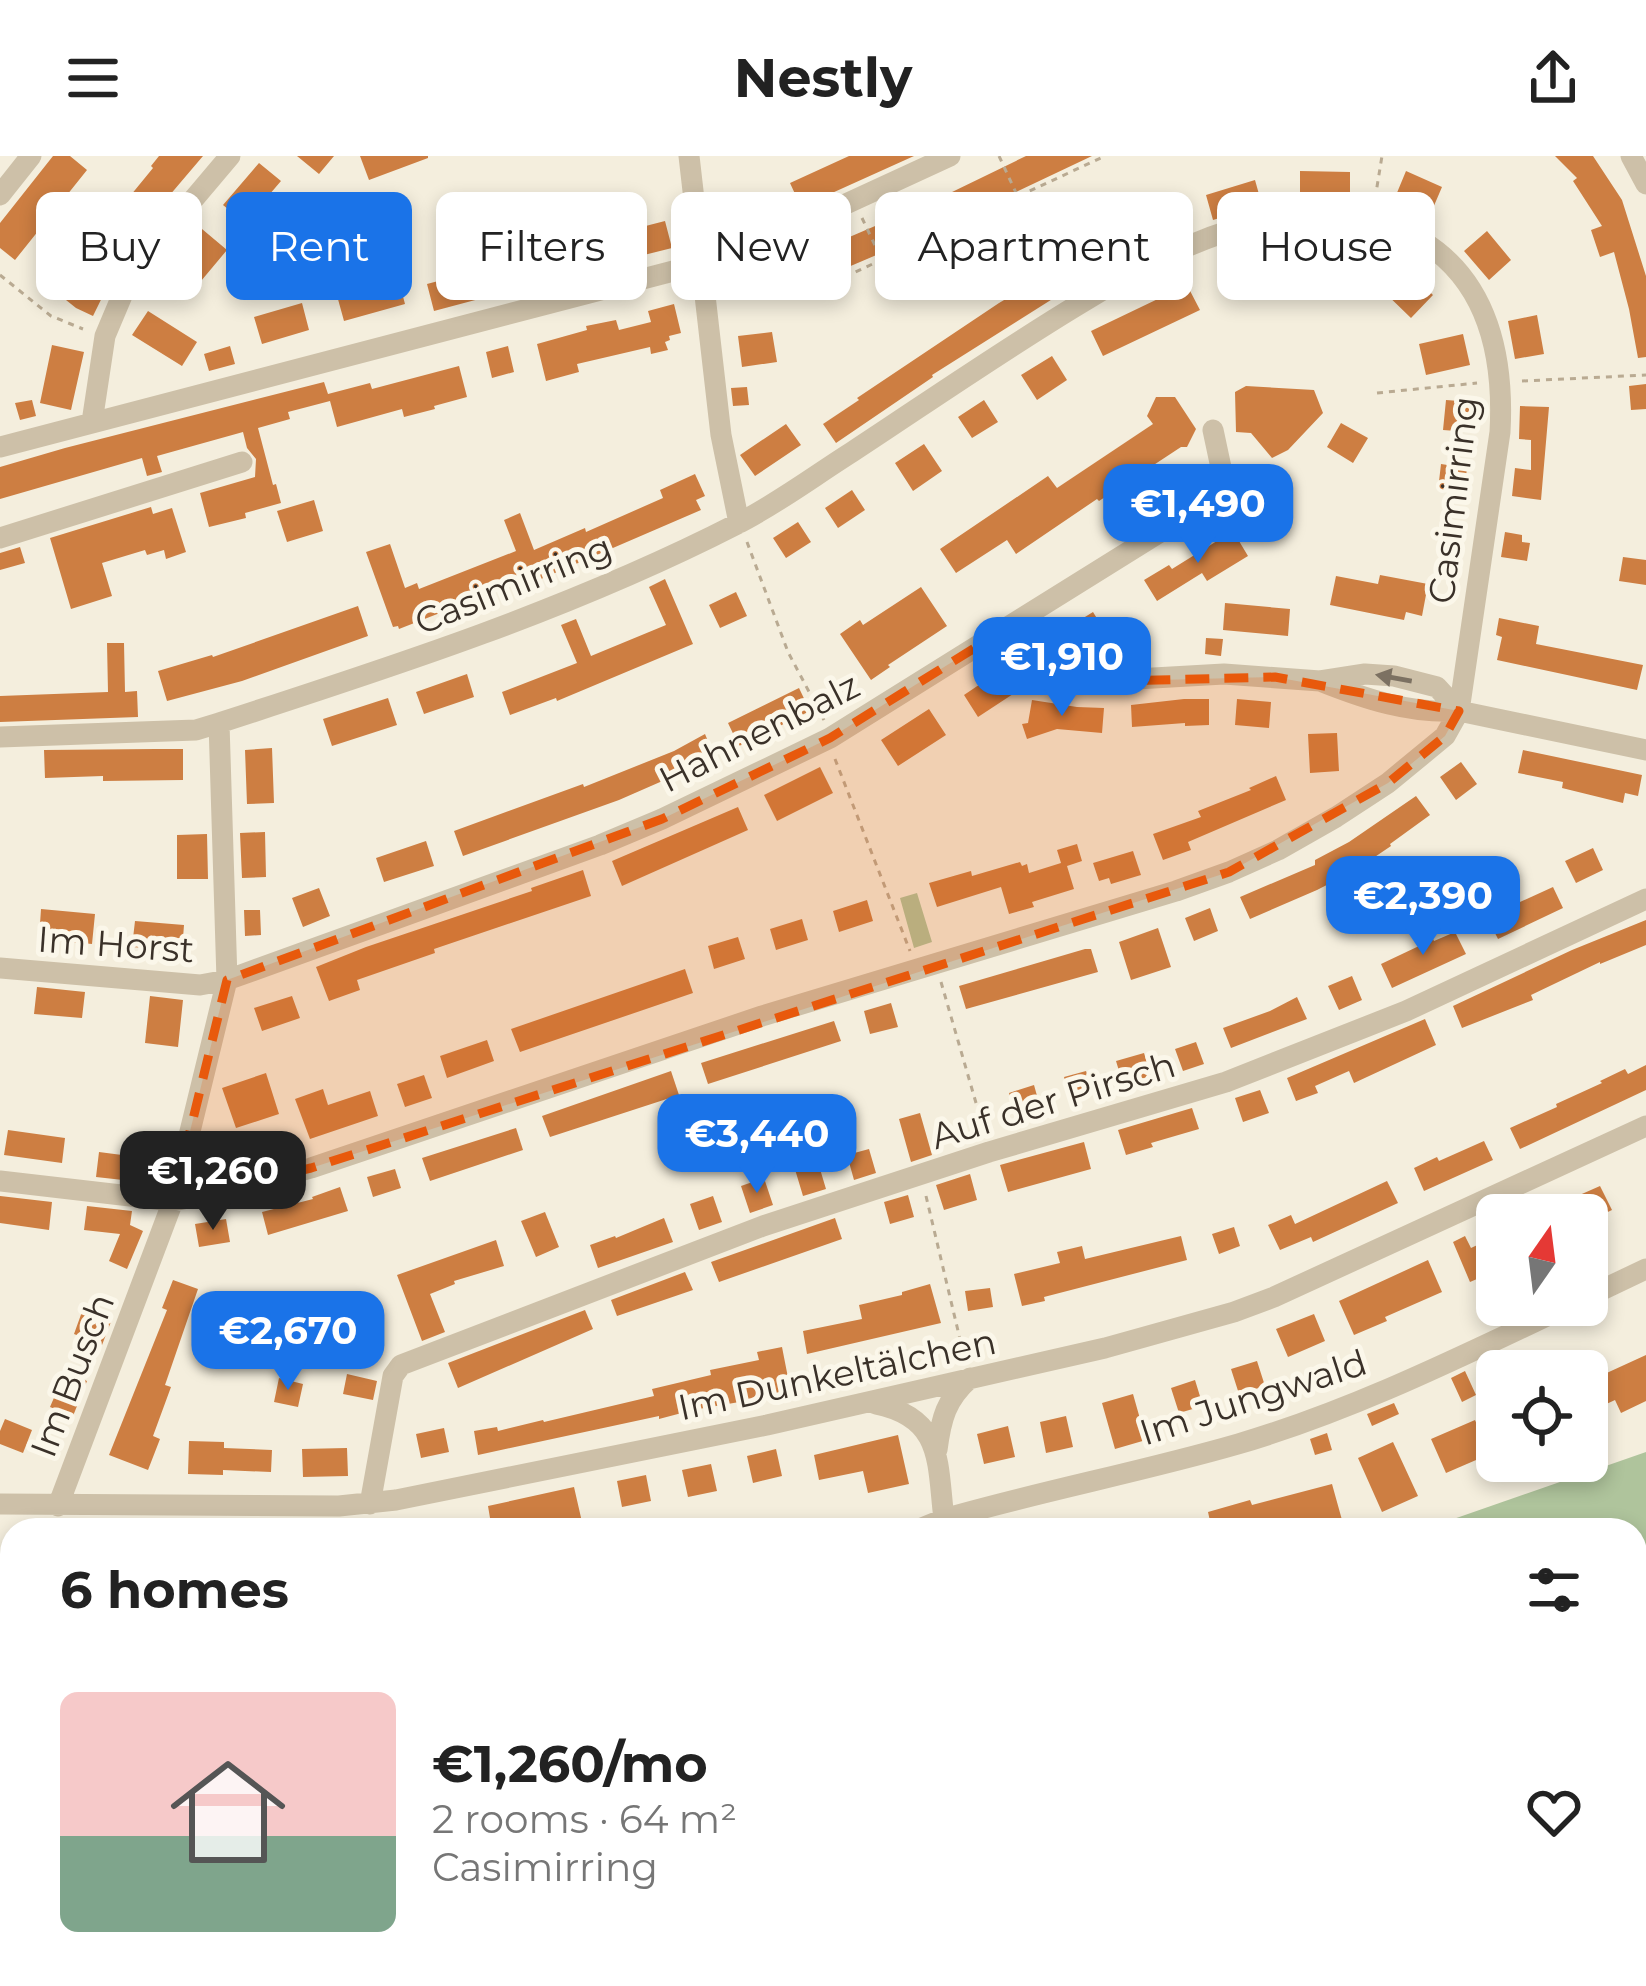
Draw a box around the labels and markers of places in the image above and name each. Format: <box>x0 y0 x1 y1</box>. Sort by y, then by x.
pin: €1,490 <box>1100 464 1296 566</box>
pin: €1,910 <box>964 617 1160 719</box>
pin: €2,390 <box>1325 856 1521 958</box>
pin: €3,440 <box>659 1094 855 1196</box>
pin: €1,260 <box>115 1131 311 1233</box>
pin: €2,670 <box>190 1291 386 1393</box>

